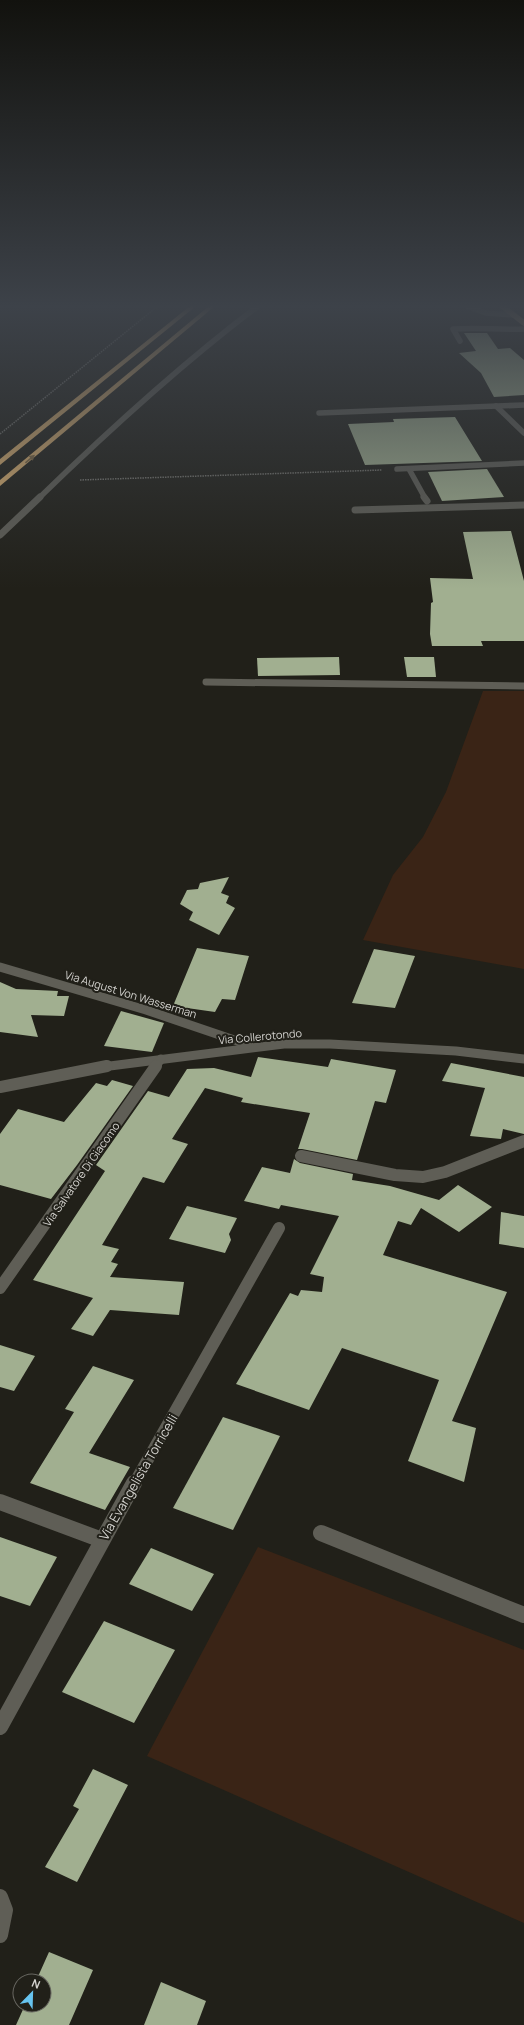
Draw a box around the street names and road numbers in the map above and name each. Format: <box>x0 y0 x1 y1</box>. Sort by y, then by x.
street label: Via August Von Wasserman <box>63 967 199 1021</box>
street label: Via Collerotondo <box>218 1025 303 1047</box>
street label: Via Salvatore Di Giacomo <box>39 1118 123 1229</box>
street label: Via Evangelista Torricelli <box>95 1411 181 1543</box>

